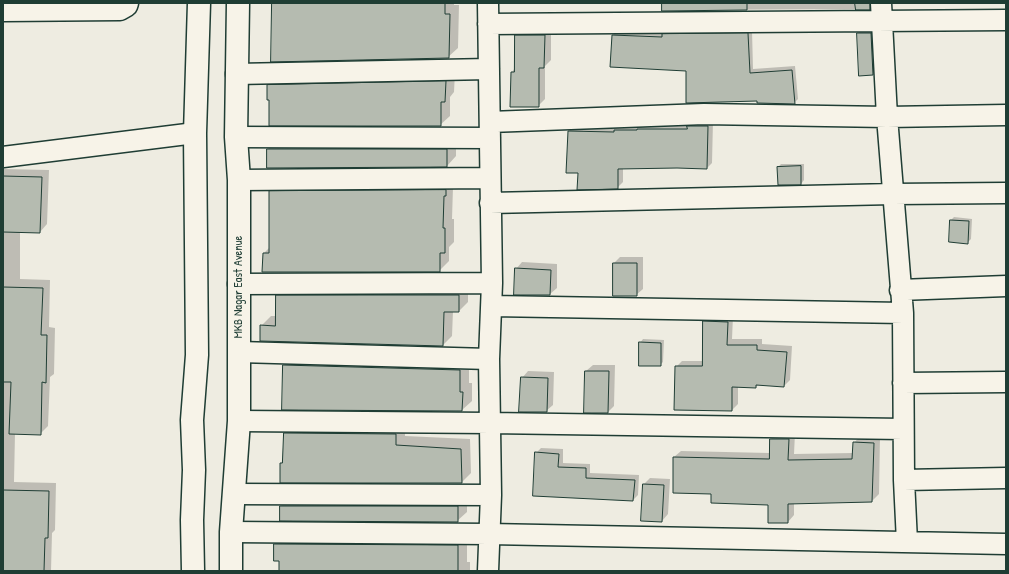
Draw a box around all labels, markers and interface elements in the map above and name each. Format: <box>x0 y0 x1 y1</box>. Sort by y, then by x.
street label: MKB Nagar East Avenue <box>232 236 246 338</box>

